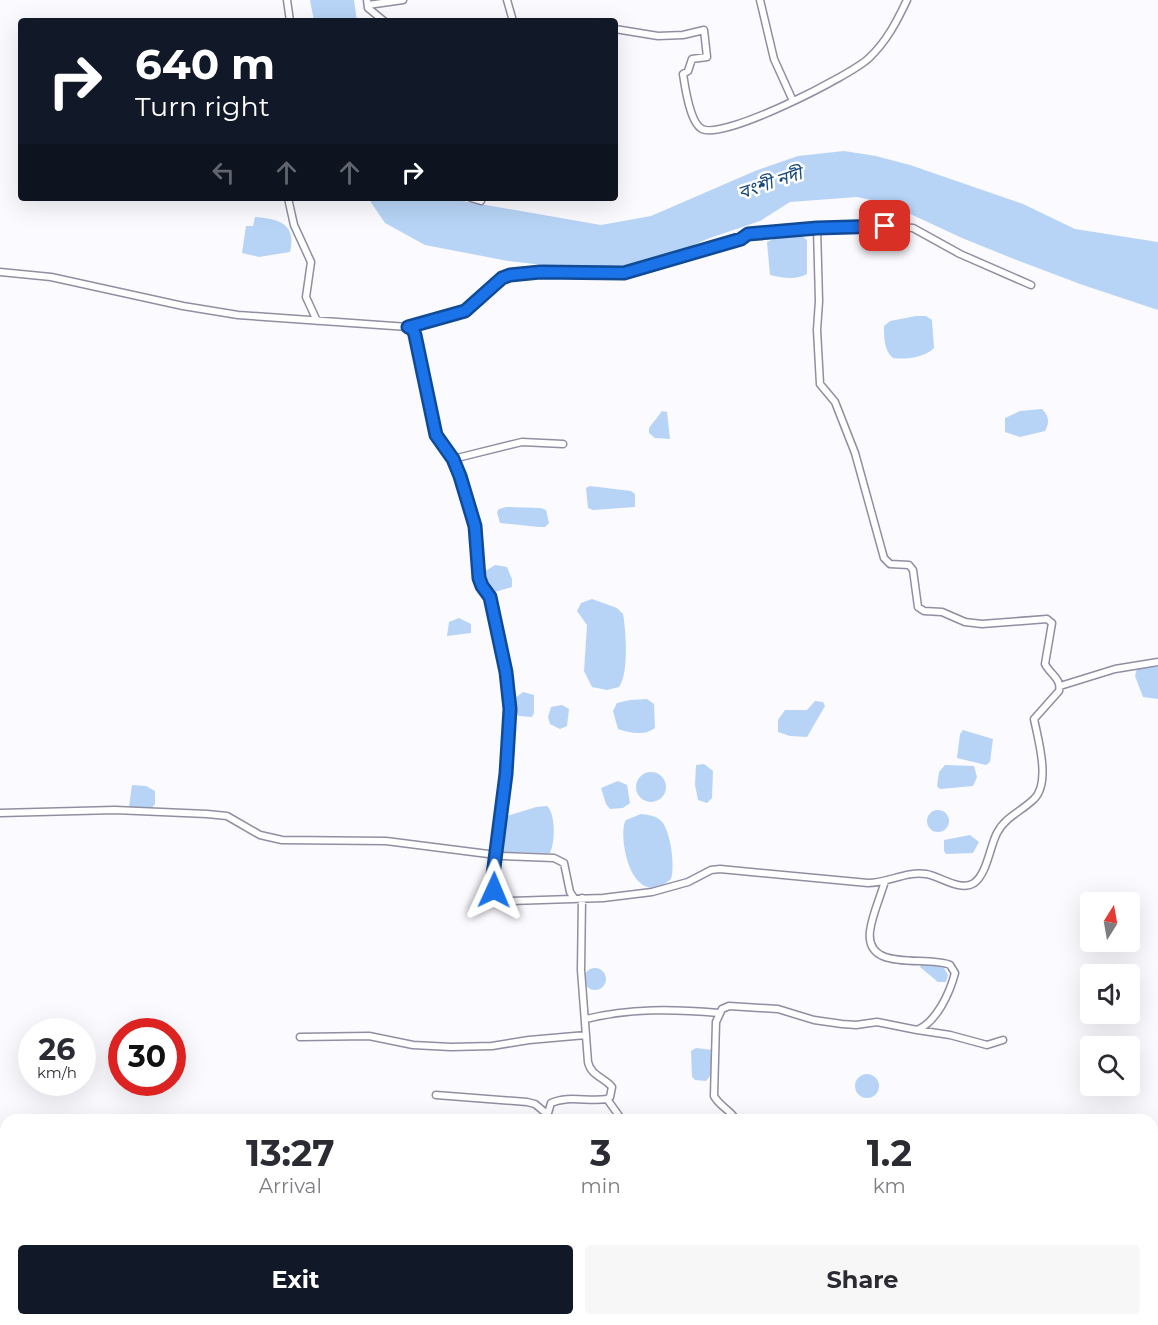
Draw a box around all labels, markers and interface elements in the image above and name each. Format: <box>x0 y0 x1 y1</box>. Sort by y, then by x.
text: 640 m <box>135 38 275 90</box>
icon: right <box>36 42 114 120</box>
text: Turn right <box>135 90 270 123</box>
icon: left <box>207 156 240 189</box>
icon: ahead <box>270 156 303 189</box>
icon: ahead <box>333 156 366 189</box>
icon: right <box>396 156 429 189</box>
water label: বংশী নদী <box>735 161 808 204</box>
pin <box>859 200 910 251</box>
icon: arrive <box>868 209 901 242</box>
position arrow <box>462 858 526 922</box>
north arrow <box>1080 892 1140 952</box>
map controls <box>1080 892 1140 1096</box>
button: sound <box>1080 964 1140 1024</box>
speed limit sign: 30 <box>108 1018 186 1096</box>
text: 26 <box>39 1031 75 1068</box>
button: search <box>1080 1036 1140 1096</box>
text: km/h <box>37 1063 77 1082</box>
text: 13:27 <box>246 1131 334 1175</box>
text: 3 <box>590 1131 611 1175</box>
text: 1.2 <box>867 1131 912 1175</box>
text: Arrival <box>259 1174 322 1198</box>
text: min <box>581 1174 621 1198</box>
text: km <box>873 1174 906 1198</box>
button: Exit <box>18 1245 573 1314</box>
button: Share <box>585 1245 1140 1314</box>

